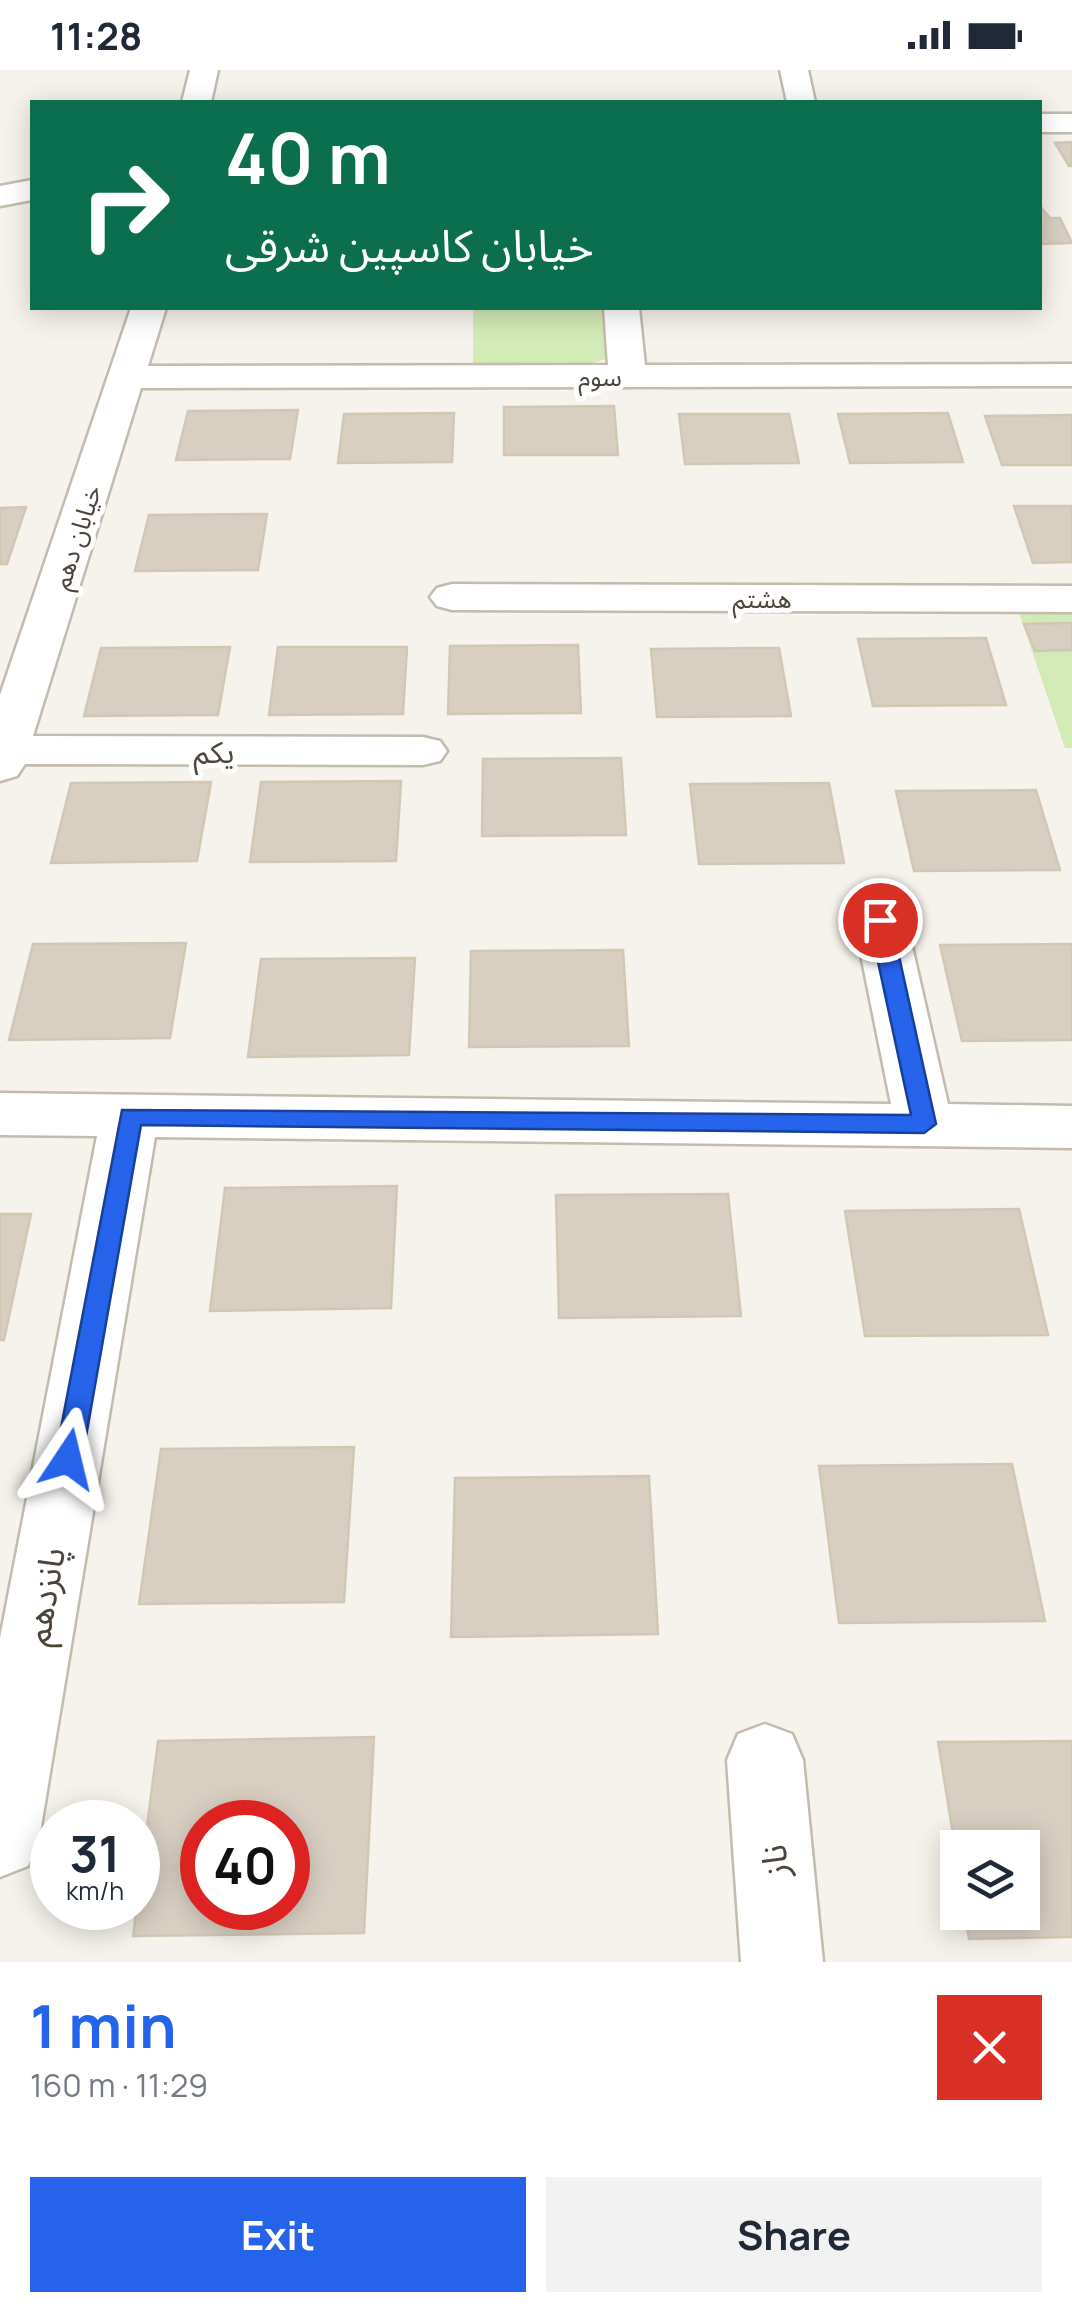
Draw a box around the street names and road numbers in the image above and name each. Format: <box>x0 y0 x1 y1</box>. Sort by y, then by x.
street label: سوم <box>578 359 622 397</box>
street label: خیابان دهم <box>43 480 112 595</box>
street label: هشتم <box>733 581 791 619</box>
street label: یکم <box>193 731 235 776</box>
street label: پانزدهم <box>12 1543 80 1650</box>
street label: ناز <box>749 1843 799 1880</box>

